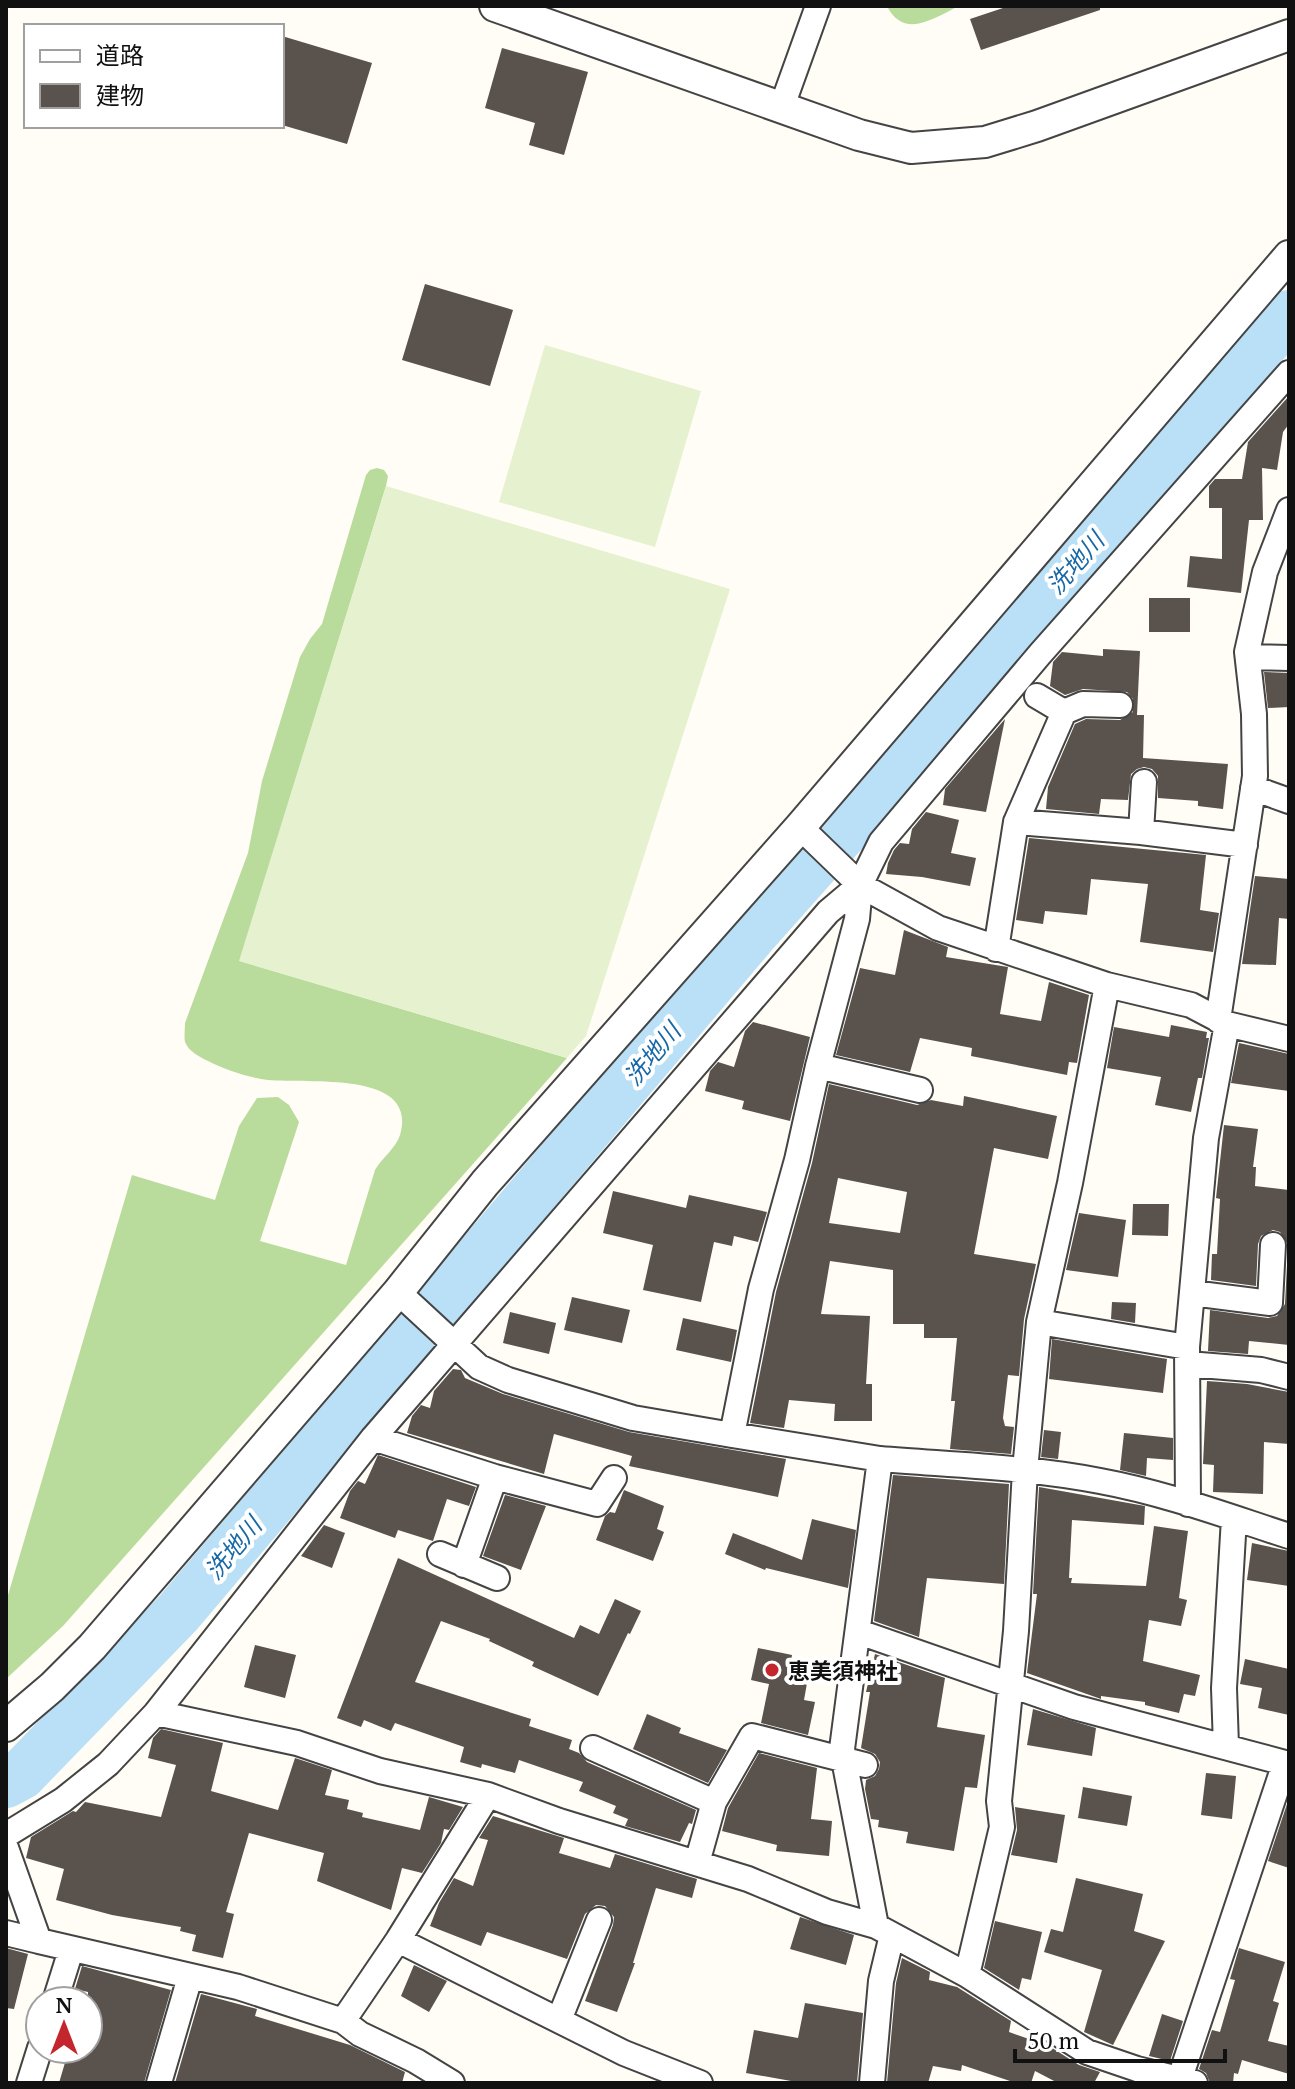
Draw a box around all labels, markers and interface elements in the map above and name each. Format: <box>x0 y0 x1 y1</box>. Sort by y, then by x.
legend <box>24 24 284 128</box>
text: 道路 <box>96 39 144 71</box>
text: 建物 <box>96 79 144 111</box>
water label: 洗地川 <box>1039 523 1113 601</box>
water label: 洗地川 <box>617 1014 689 1092</box>
water label: 洗地川 <box>198 1508 270 1586</box>
place label: 恵美須神社 <box>788 1656 898 1685</box>
marker: 恵美須神社 <box>763 1661 781 1679</box>
north arrow <box>24 1985 104 2065</box>
text: N <box>56 1990 73 2019</box>
scale bar <box>1015 2013 1225 2063</box>
text: 50 m <box>1027 2024 1079 2056</box>

